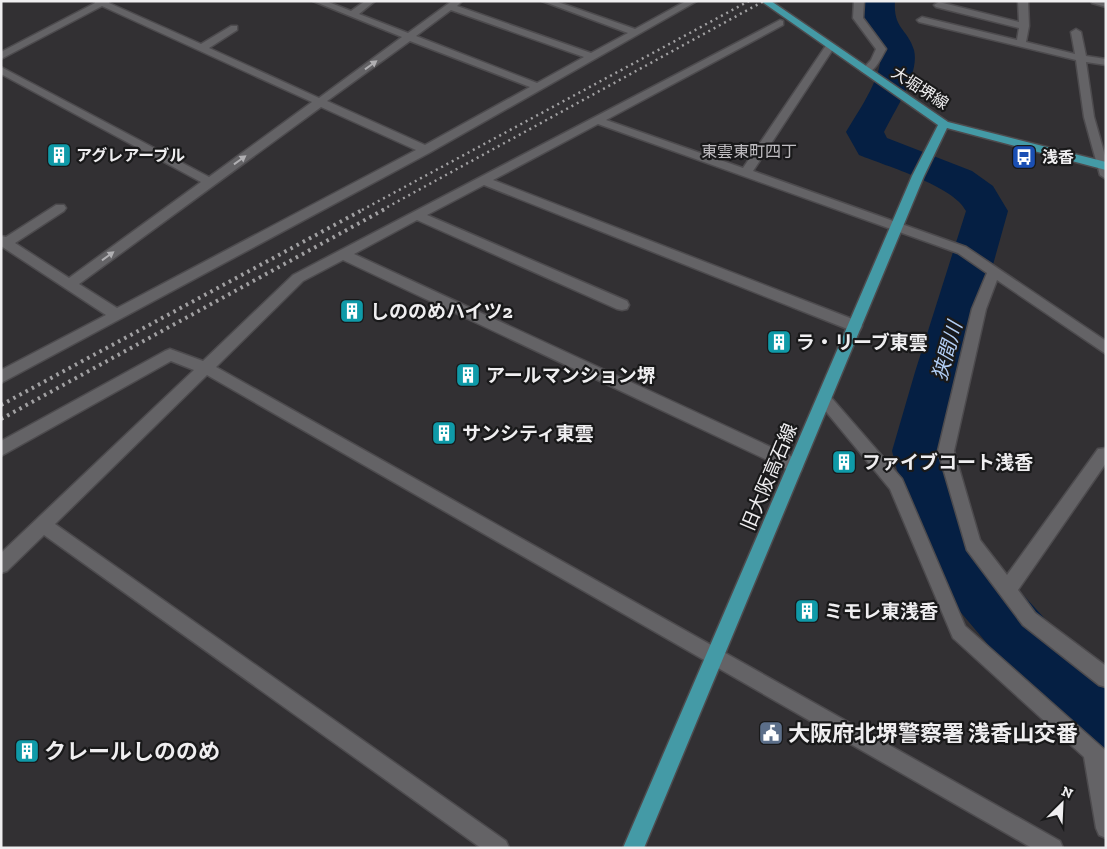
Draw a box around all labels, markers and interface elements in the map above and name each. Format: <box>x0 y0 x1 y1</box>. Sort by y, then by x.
one-way arrow <box>364 60 378 70</box>
street label: 大堀堺線 <box>888 63 952 113</box>
building icon: アグレアーブル <box>46 142 72 168</box>
district label: 東雲東町四丁 <box>701 142 797 161</box>
bus stop icon: 浅香 <box>1011 144 1037 170</box>
place label: アグレアーブル <box>76 146 185 165</box>
place label: 浅香 <box>1042 148 1074 167</box>
one-way arrow <box>233 155 246 166</box>
one-way arrow <box>101 251 115 261</box>
building icon: しののめハイツ2 <box>339 298 365 324</box>
place label: しののめハイツ2 <box>370 300 513 323</box>
water label: 狭間川 <box>927 317 967 383</box>
building icon: ラ・リーブ東雲 <box>766 329 792 355</box>
place label: ラ・リーブ東雲 <box>796 331 928 354</box>
building icon: アールマンション堺 <box>455 362 481 388</box>
place label: アールマンション堺 <box>486 364 656 387</box>
building icon: サンシティ東雲 <box>431 420 457 446</box>
street label: 旧大阪高石線 <box>736 420 802 534</box>
place label: サンシティ東雲 <box>462 422 594 445</box>
building icon: ファイブコート浅香 <box>831 449 857 475</box>
place label: ファイブコート浅香 <box>862 451 1033 474</box>
building icon: ミモレ東浅香 <box>794 598 820 624</box>
place label: ミモレ東浅香 <box>824 600 938 623</box>
public building icon: 大阪府北堺警察署 浅香山交番 <box>758 720 784 746</box>
place label: 大阪府北堺警察署 浅香山交番 <box>788 720 1078 747</box>
building icon: クレールしののめ <box>14 738 40 764</box>
place label: クレールしののめ <box>44 738 220 765</box>
north arrow <box>1037 779 1087 829</box>
text: N <box>1059 783 1076 803</box>

